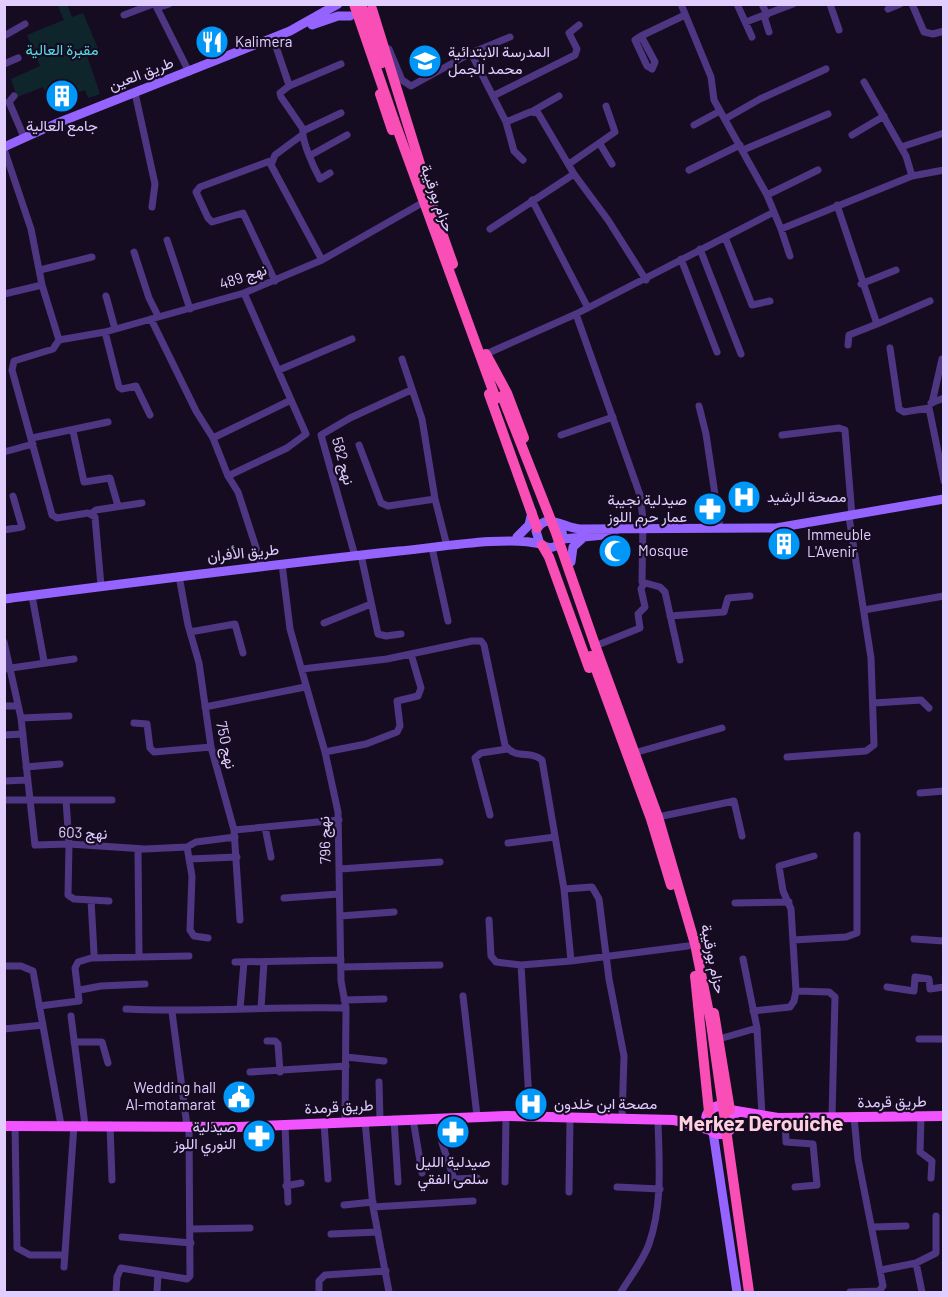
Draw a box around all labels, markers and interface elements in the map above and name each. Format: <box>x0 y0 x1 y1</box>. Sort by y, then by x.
restaurant icon: Kalimera <box>194 24 230 60</box>
place label: Kalimera <box>235 32 293 50</box>
park label: مقبرة العالية <box>25 40 99 59</box>
place label: المدرسة الابتدائية محمد الجمل <box>448 42 550 78</box>
school or university icon: المدرسة الابتدائية محمد الجمل <box>407 43 443 79</box>
street label: طريق العين <box>106 52 177 96</box>
building icon: جامع العالية <box>44 78 80 114</box>
place label: جامع العالية <box>26 116 98 137</box>
street label: حزام بورقيبة <box>416 161 458 235</box>
street label: نهج 489 <box>217 260 270 295</box>
street label: نهج 582 <box>326 435 359 487</box>
hospital icon: مصحة الرشيد <box>726 479 762 515</box>
place label: مصحة الرشيد <box>767 487 847 506</box>
place label: صيدلية نجيبة عمار حرم اللوز <box>607 490 687 527</box>
pharmacy icon: صيدلية نجيبة عمار حرم اللوز <box>692 491 728 527</box>
place label: Immeuble L'Avenir <box>807 525 871 560</box>
building icon: Immeuble L'Avenir <box>766 526 802 562</box>
mosque icon: Mosque <box>597 533 633 569</box>
street label: طريق الأفران <box>206 539 280 567</box>
place label: Mosque <box>638 541 688 559</box>
street label: نهج 750 <box>210 719 241 771</box>
street label: نهج 796 <box>314 816 337 864</box>
street label: نهج 603 <box>58 822 108 845</box>
street label: حزام بورقيبة <box>696 922 730 996</box>
place label: Wedding hall Al-motamarat <box>125 1078 216 1113</box>
public building icon: Wedding hall Al-motamarat <box>221 1079 257 1115</box>
hospital icon: مصحة ابن خلدون <box>513 1086 549 1122</box>
street label: طريق قرمدة <box>857 1091 927 1113</box>
place label: مصحة ابن خلدون <box>554 1094 657 1114</box>
street label: طريق قرمدة <box>304 1095 374 1119</box>
district label: Merkez Derouiche <box>679 1110 843 1135</box>
pharmacy icon: صيدلية الليل سلمى الفقي <box>435 1114 471 1150</box>
place label: صيدلية النوري اللوز <box>172 1117 236 1157</box>
pharmacy icon: صيدلية النوري اللوز <box>241 1118 277 1154</box>
place label: صيدلية الليل سلمى الفقي <box>415 1152 491 1192</box>

